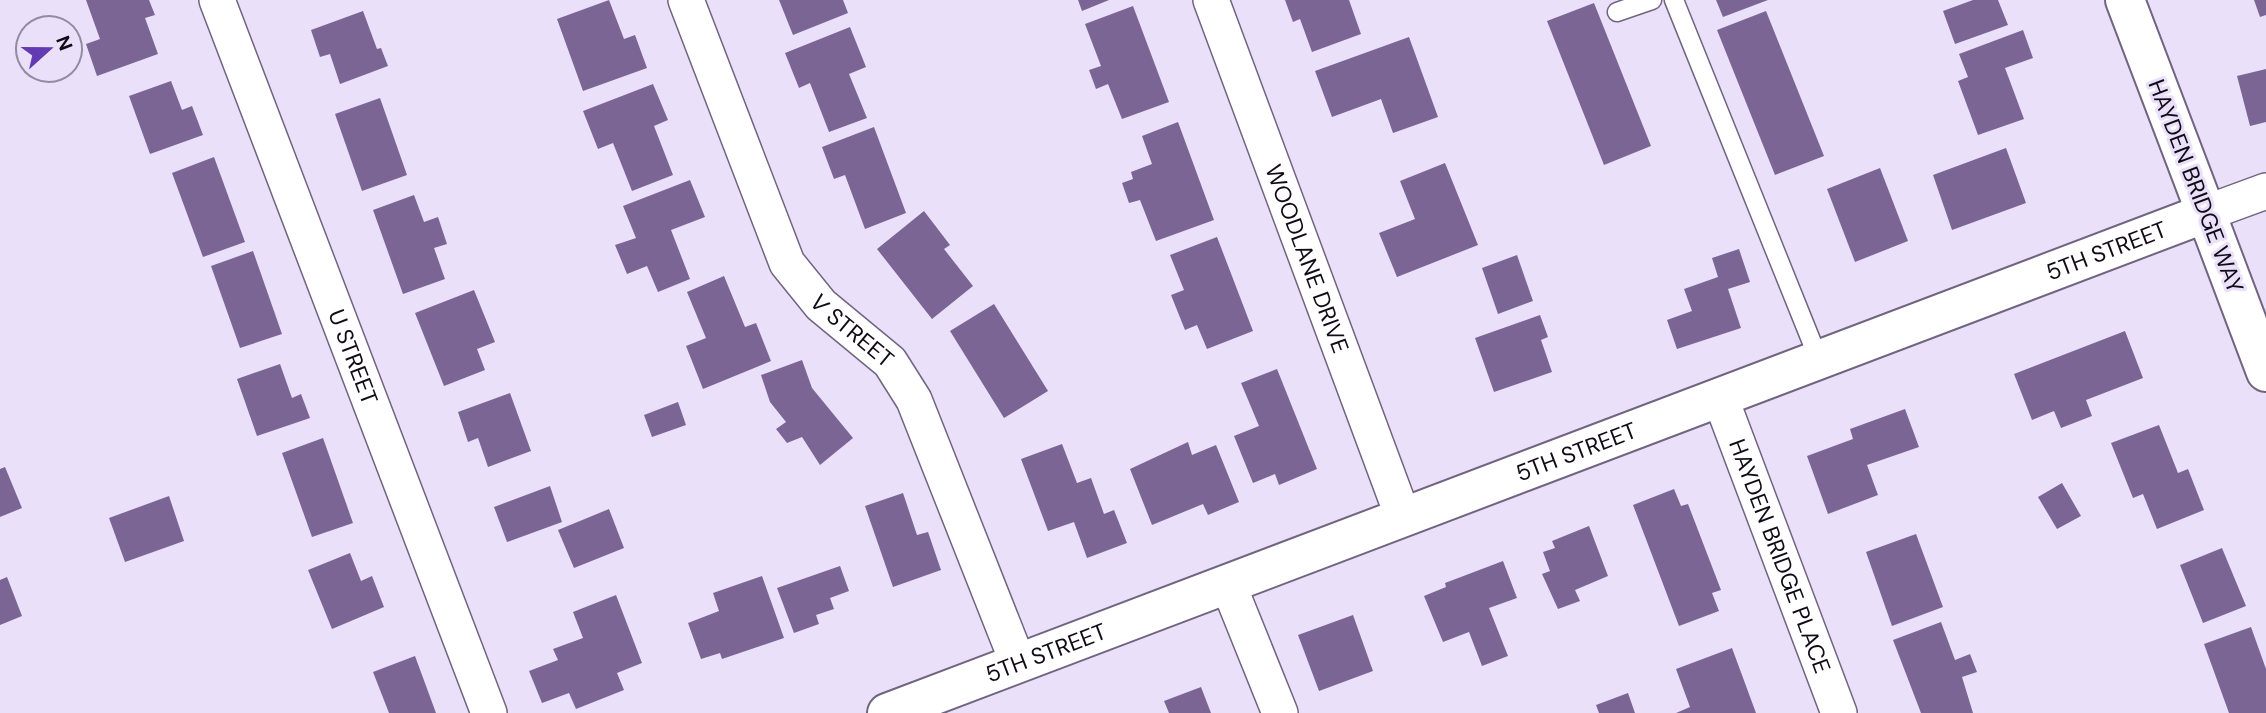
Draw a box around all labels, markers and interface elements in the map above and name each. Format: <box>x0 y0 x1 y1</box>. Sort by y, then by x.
north arrow <box>14 14 84 84</box>
text: N <box>50 32 79 54</box>
street label: HAYDEN BRIDGE WAY <box>2141 75 2251 297</box>
street label: WOODLANE DRIVE <box>1258 160 1356 357</box>
street label: 5TH STREET <box>2042 214 2171 287</box>
street label: V STREET <box>803 288 900 374</box>
street label: U STREET <box>321 305 385 409</box>
street label: 5TH STREET <box>1512 415 1641 488</box>
street label: HAYDEN BRIDGE PLACE <box>1722 435 1838 677</box>
street label: 5TH STREET <box>981 616 1111 689</box>

